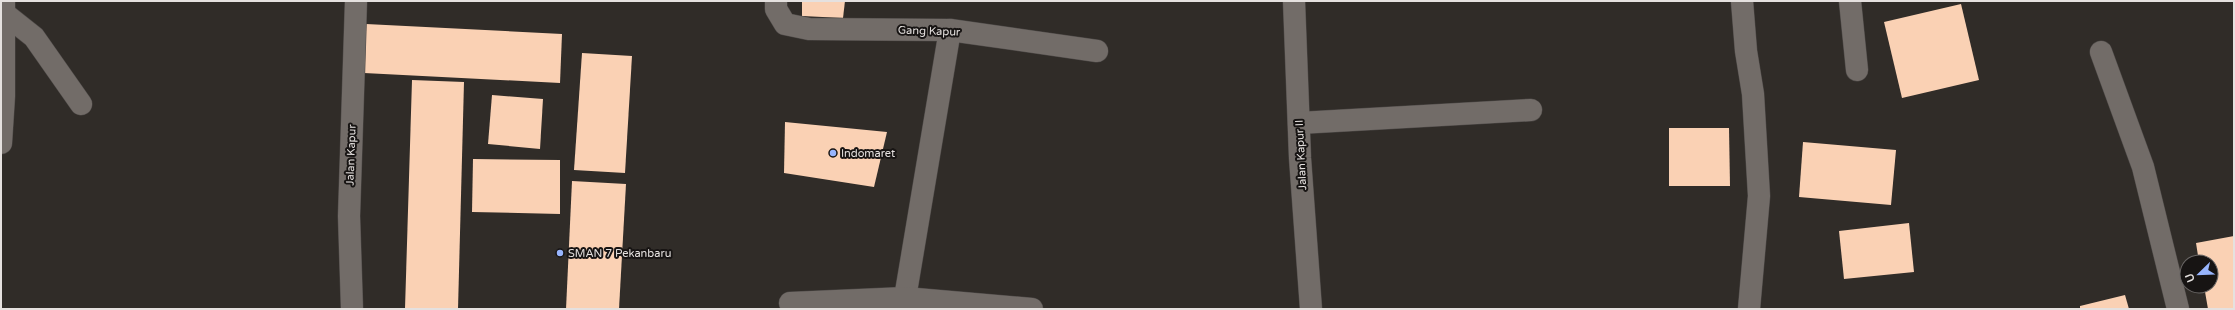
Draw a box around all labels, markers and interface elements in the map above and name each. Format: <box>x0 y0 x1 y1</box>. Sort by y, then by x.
street label: Gang Kapur <box>898 23 961 39</box>
street label: Jalan Kapur II <box>1293 120 1309 190</box>
street label: Jalan Kapur <box>343 123 359 186</box>
place label: Indomaret <box>841 147 895 160</box>
marker: Indomaret <box>828 148 838 158</box>
place label: SMAN 7 Pekanbaru <box>568 247 671 260</box>
marker: SMAN 7 Pekanbaru <box>555 248 565 258</box>
north arrow <box>2179 254 2219 294</box>
text: U <box>2183 271 2198 284</box>

